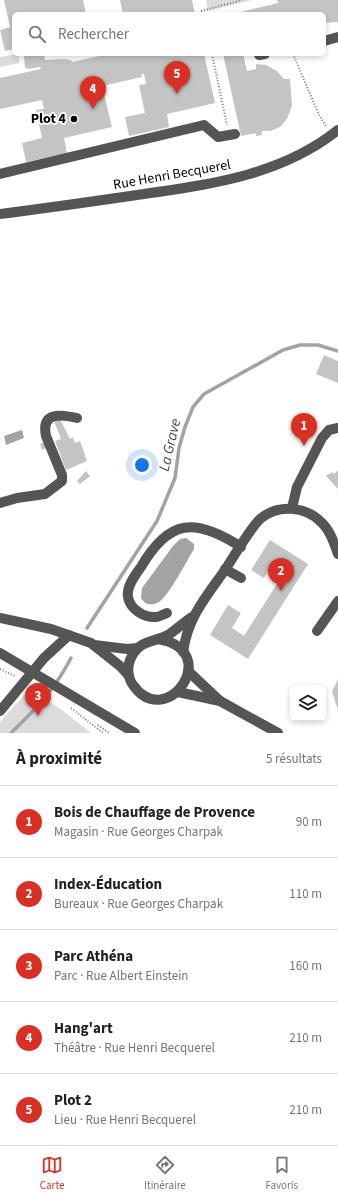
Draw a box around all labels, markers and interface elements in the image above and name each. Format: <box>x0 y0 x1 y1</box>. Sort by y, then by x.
search box <box>12 12 326 56</box>
icon: search <box>26 23 48 45</box>
text: Rechercher <box>58 24 129 45</box>
pin: 5 <box>164 61 190 94</box>
pin: 4 <box>80 76 106 109</box>
place label: Plot 4 <box>31 109 67 129</box>
marker: Plot 4 <box>69 114 79 124</box>
street label: Rue Henri Becquerel <box>112 155 233 195</box>
pin: 1 <box>291 413 317 446</box>
water label: La Grave <box>154 417 186 473</box>
your location <box>132 455 152 475</box>
pin: 2 <box>268 558 294 591</box>
pin: 3 <box>25 683 51 716</box>
map controls <box>290 685 326 721</box>
button: layers <box>290 685 326 721</box>
text: À proximité <box>16 747 102 771</box>
text: 5 résultats <box>266 750 322 768</box>
text: Bois de Chauffage de Provence <box>54 802 255 823</box>
text: 1 <box>26 813 32 831</box>
text: 90 m <box>296 813 322 831</box>
text: Magasin · Rue Georges Charpak <box>54 823 223 841</box>
text: Index-Éducation <box>54 874 162 895</box>
text: 2 <box>26 885 32 903</box>
text: 110 m <box>289 885 322 903</box>
text: Bureaux · Rue Georges Charpak <box>54 895 223 913</box>
text: Parc Athéna <box>54 946 133 967</box>
text: 3 <box>26 957 32 975</box>
text: 160 m <box>289 957 322 975</box>
text: Parc · Rue Albert Einstein <box>54 967 188 985</box>
text: Hang'art <box>54 1018 113 1039</box>
text: 4 <box>26 1029 32 1047</box>
text: 210 m <box>289 1029 322 1047</box>
text: Théâtre · Rue Henri Becquerel <box>54 1039 215 1057</box>
text: Plot 2 <box>54 1090 92 1111</box>
text: 5 <box>26 1101 32 1119</box>
text: 210 m <box>289 1101 322 1119</box>
text: Lieu · Rue Henri Becquerel <box>54 1111 196 1129</box>
tab: Carte <box>40 1154 64 1193</box>
tab: Itinéraire <box>144 1154 186 1193</box>
tab: Favoris <box>265 1154 298 1193</box>

